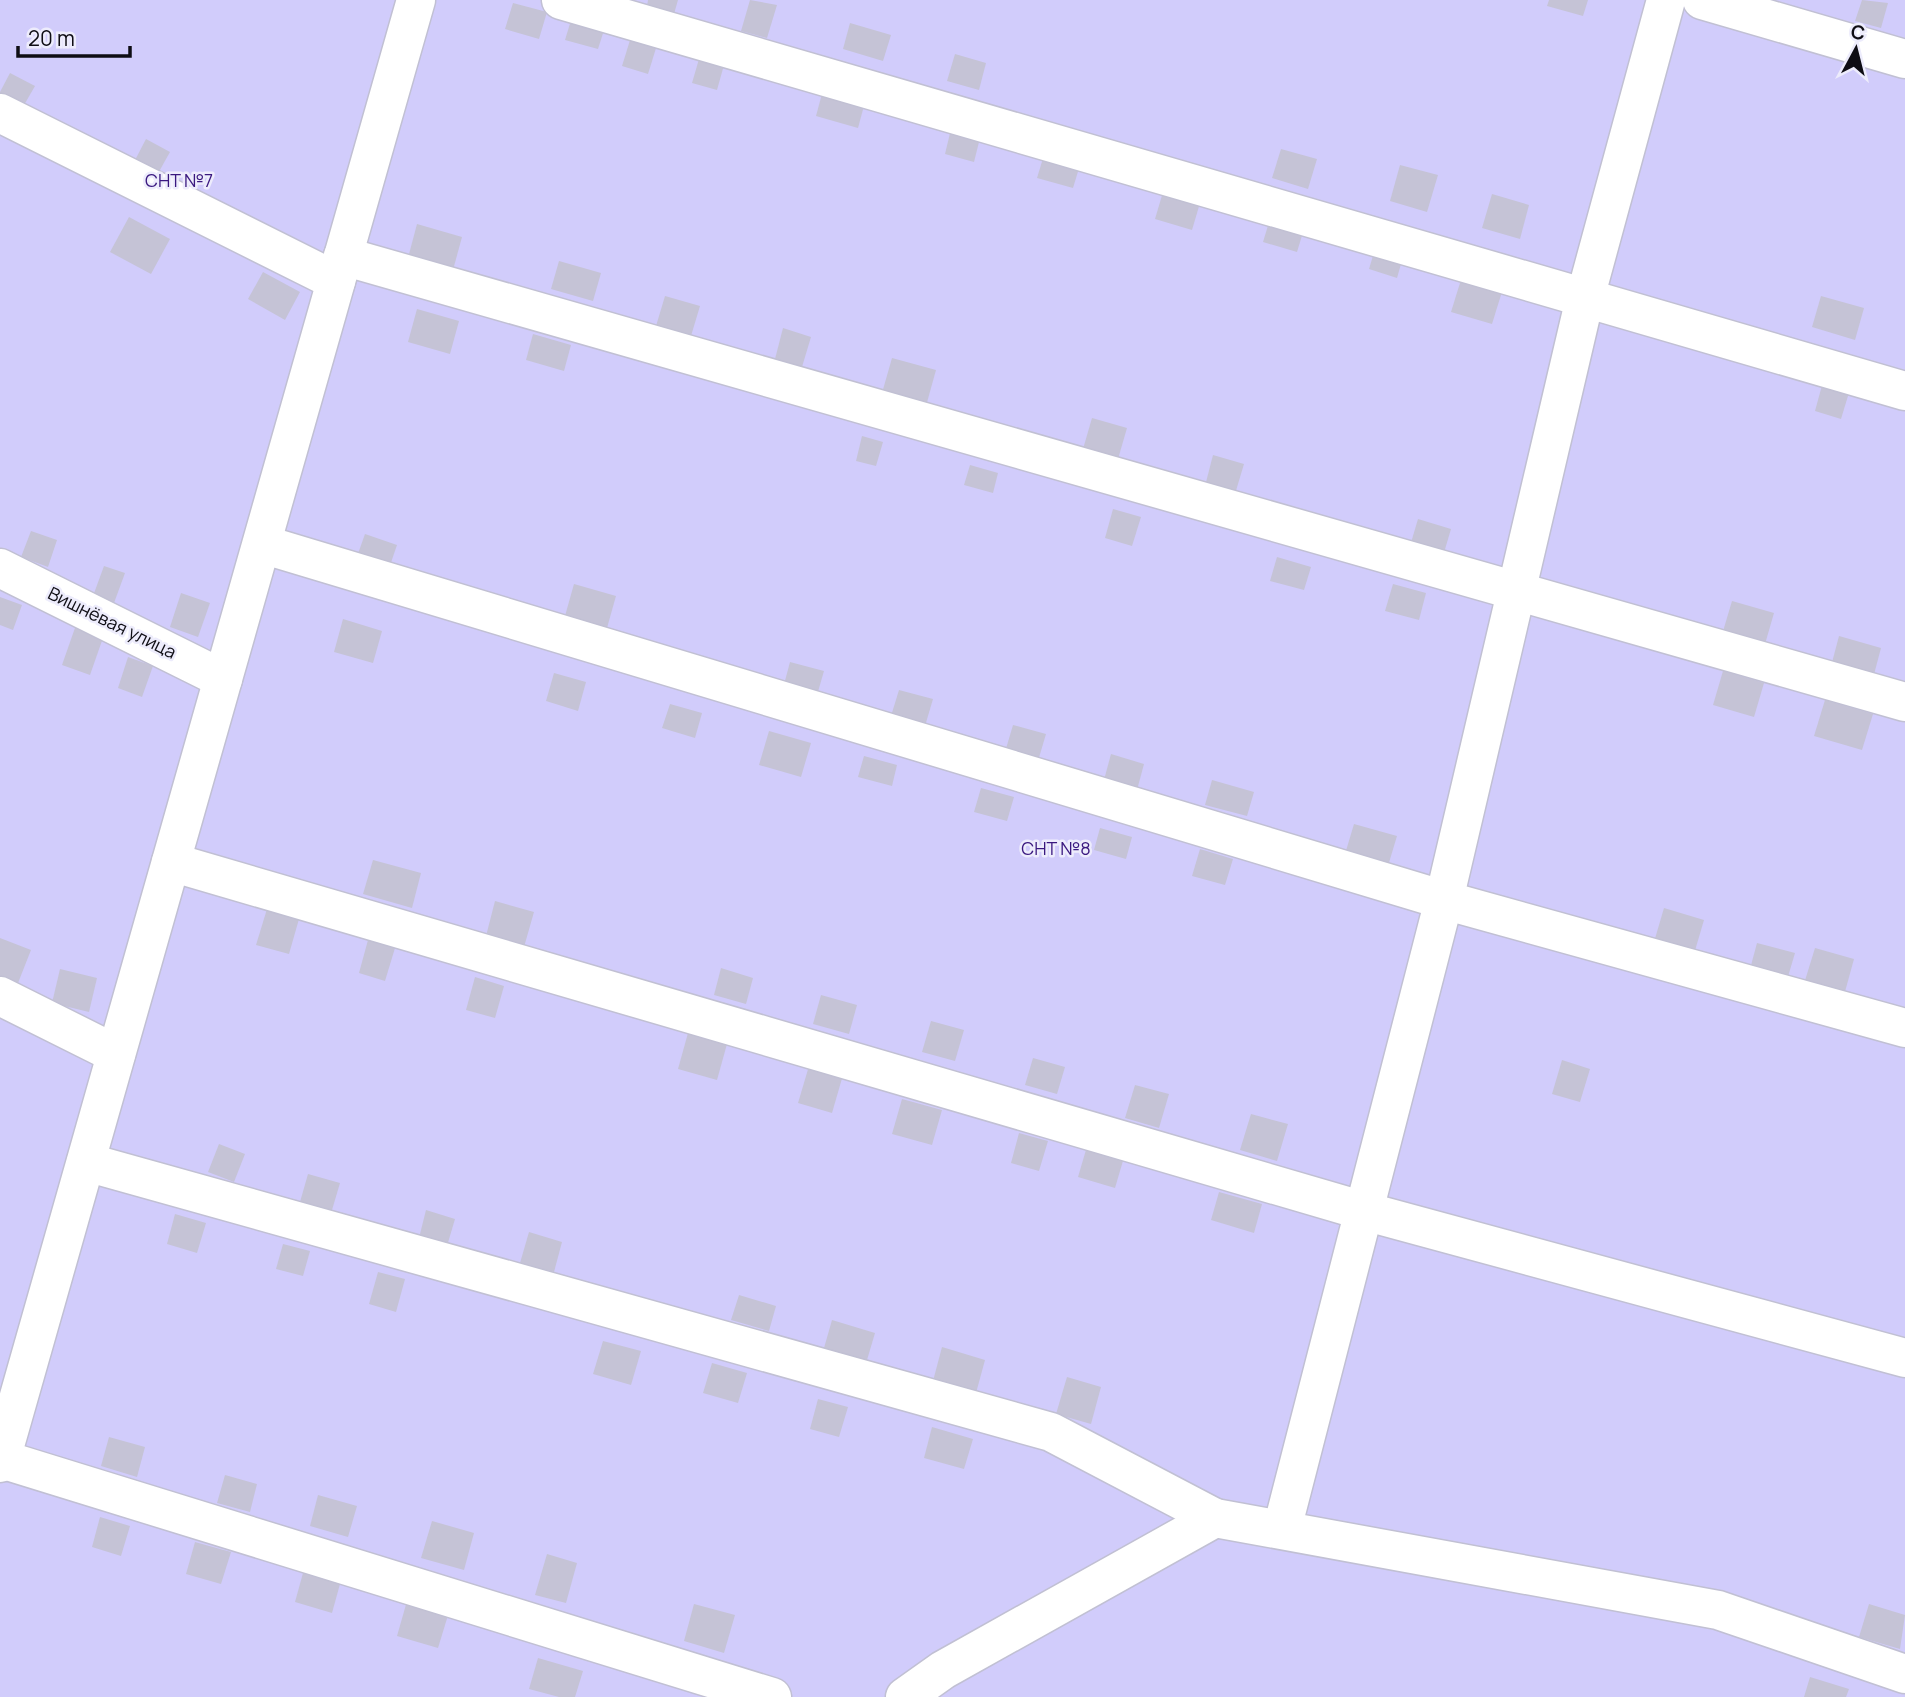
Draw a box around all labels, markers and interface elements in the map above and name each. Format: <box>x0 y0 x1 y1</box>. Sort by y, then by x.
scale bar <box>18 14 130 58</box>
north arrow <box>1821 14 1891 84</box>
text: С <box>1850 18 1867 46</box>
text: 20 m <box>28 24 75 52</box>
park label: СНТ №7 <box>145 168 213 192</box>
street label: Вишнёвая улица <box>44 581 181 664</box>
park label: СНТ №8 <box>1021 836 1091 860</box>

